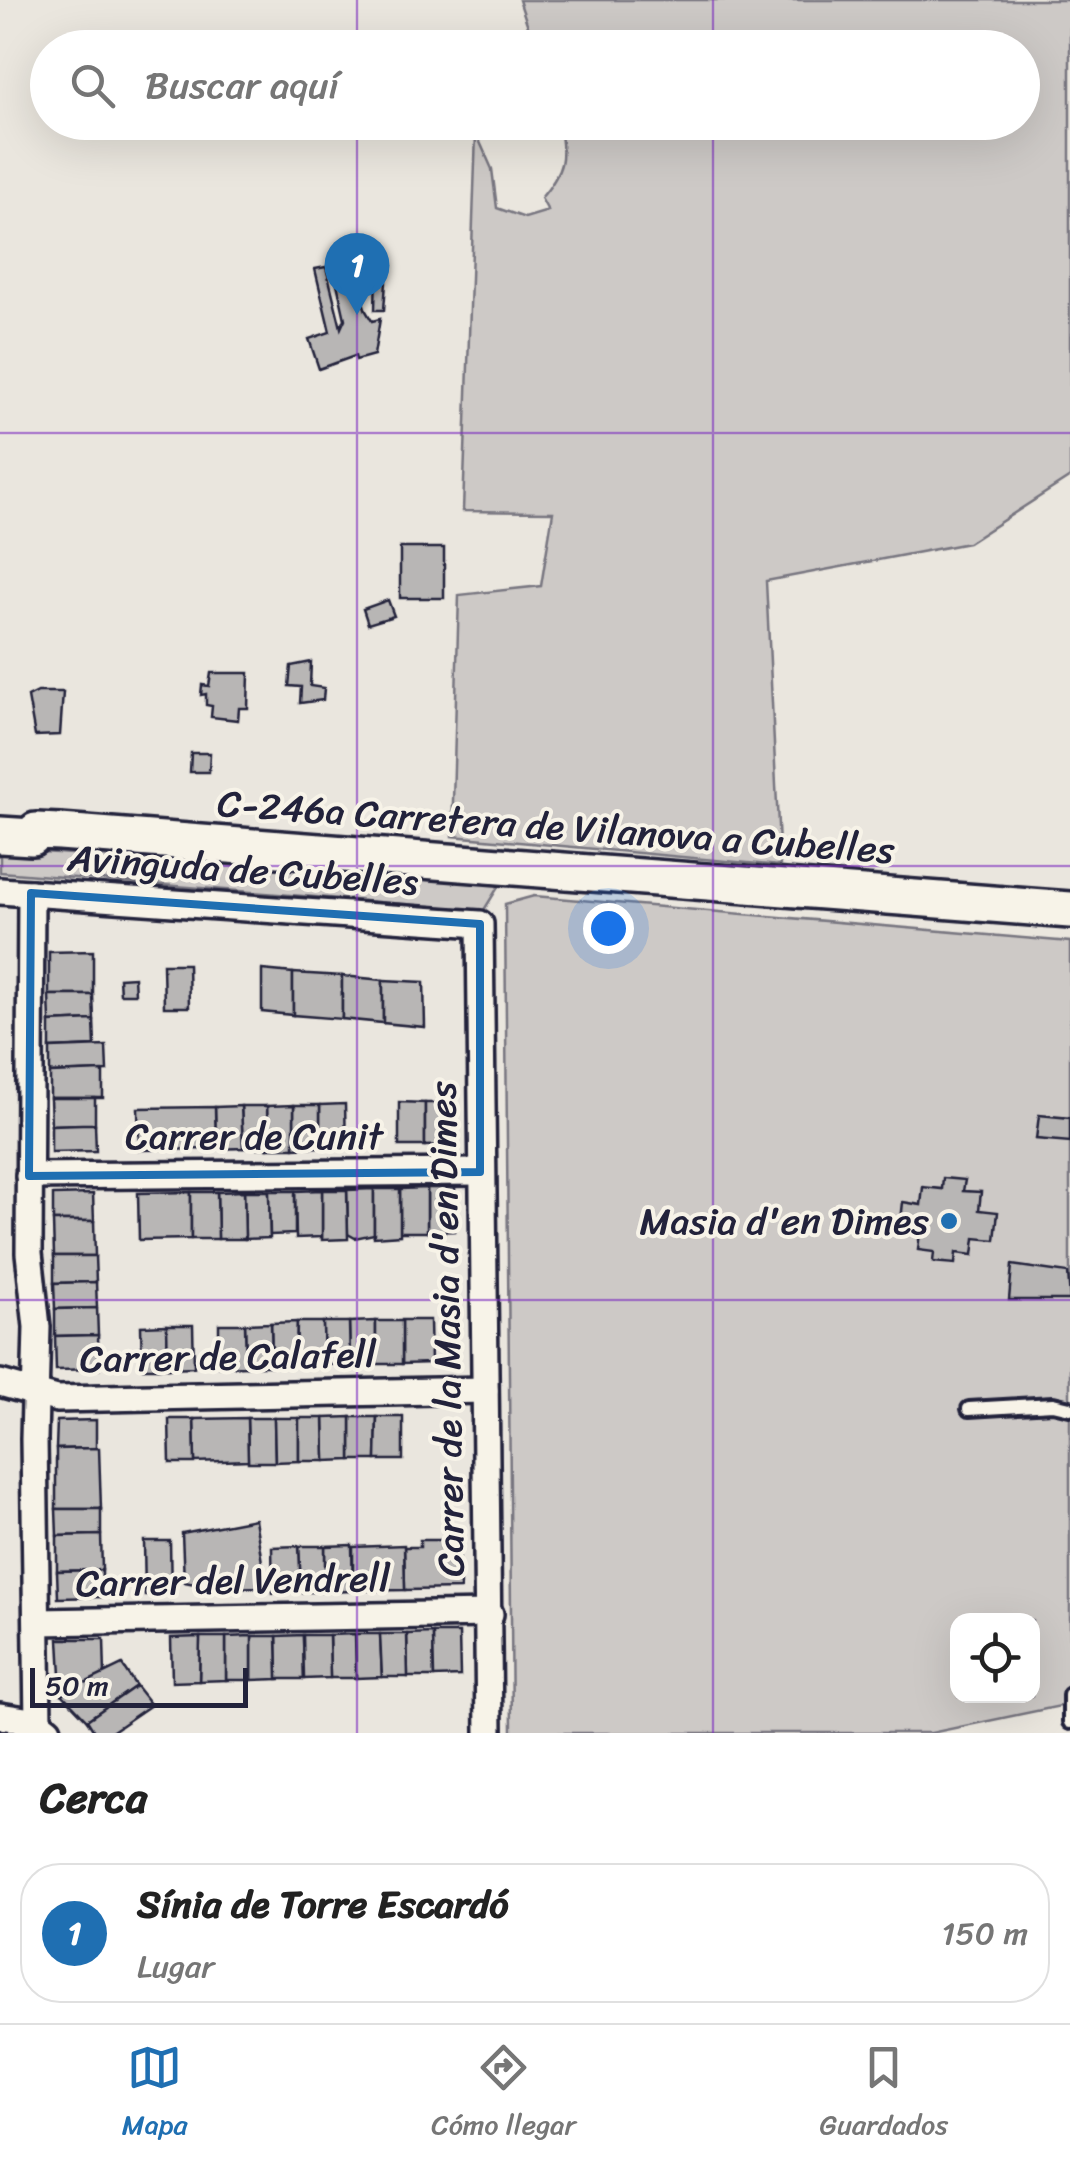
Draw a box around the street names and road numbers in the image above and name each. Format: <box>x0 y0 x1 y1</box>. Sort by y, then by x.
street label: C-246a Carretera de Vilanova a Cubelles <box>215 770 897 884</box>
street label: Avinguda de Cubelles <box>65 824 421 916</box>
street label: Carrer de la Masia d'en Dimes <box>409 1080 485 1577</box>
street label: Carrer de Cunit <box>125 1103 384 1170</box>
street label: Carrer de Calafell <box>79 1321 378 1393</box>
street label: Carrer del Vendrell <box>75 1545 392 1617</box>

